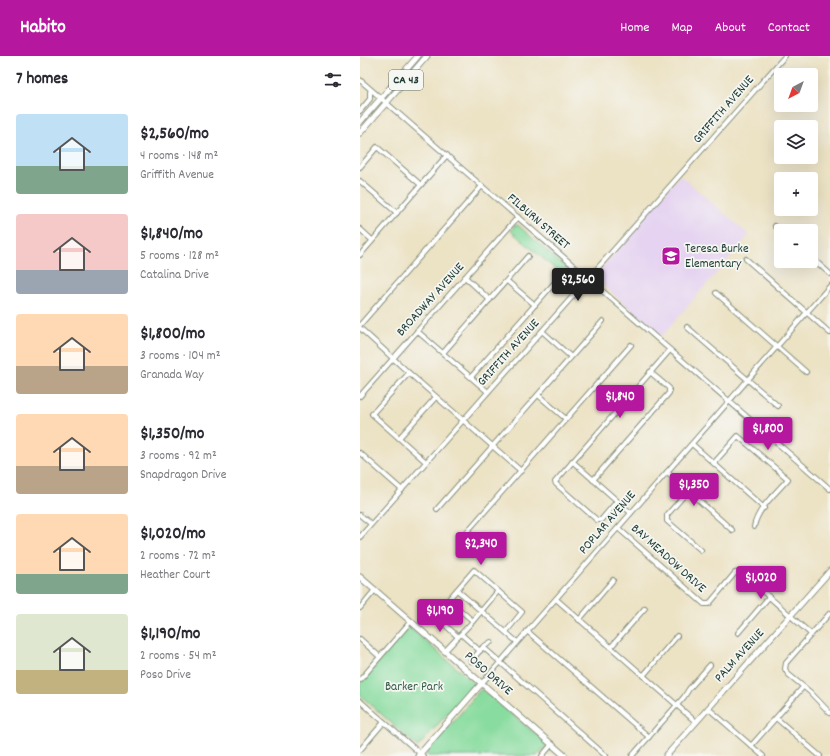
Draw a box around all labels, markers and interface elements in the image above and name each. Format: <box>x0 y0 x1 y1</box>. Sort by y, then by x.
text: Habito <box>20 15 66 42</box>
text: Home <box>620 18 649 38</box>
text: Map <box>671 18 693 38</box>
text: About <box>715 18 746 38</box>
text: Contact <box>768 18 810 38</box>
text: 7 homes <box>16 68 68 92</box>
north arrow <box>774 68 818 112</box>
map controls <box>774 68 818 268</box>
icon: filters <box>322 69 344 91</box>
road number: CA 43 <box>389 70 423 90</box>
street label: GRIFFITH AVENUE <box>689 72 759 148</box>
button: layers <box>774 120 818 164</box>
text: $2,560/mo <box>140 123 209 147</box>
icon: home <box>48 130 96 178</box>
text: 4 rooms · 148 m² <box>140 147 218 166</box>
text: Griffith Avenue <box>140 166 214 185</box>
button: + <box>774 172 818 216</box>
street label: FILBURN STREET <box>502 189 574 255</box>
text: $1,840/mo <box>140 223 203 247</box>
button: − <box>774 224 818 268</box>
icon: home <box>48 230 96 278</box>
place label: Teresa Burke Elementary <box>685 240 749 274</box>
school or university icon: Teresa Burke Elementary <box>660 245 682 267</box>
text: 5 rooms · 128 m² <box>140 247 219 266</box>
street label: BROADWAY AVENUE <box>393 259 470 341</box>
text: Catalina Drive <box>140 266 209 285</box>
pin: $2,560 <box>545 268 611 302</box>
text: $2,560 <box>561 271 595 290</box>
street label: GRIFFITH AVENUE <box>473 315 545 391</box>
text: $1,800/mo <box>140 323 205 347</box>
icon: home <box>48 330 96 378</box>
text: 3 rooms · 104 m² <box>140 347 220 366</box>
text: Granada Way <box>140 366 204 385</box>
pin: $1,840 <box>587 385 653 419</box>
text: $1,840 <box>605 388 635 407</box>
pin: $1,800 <box>735 417 801 451</box>
text: $1,800 <box>752 420 784 439</box>
text: $1,350/mo <box>140 423 204 447</box>
icon: home <box>48 430 96 478</box>
text: 3 rooms · 92 m² <box>140 447 217 466</box>
text: Snapdragon Drive <box>140 466 226 485</box>
pin: $1,350 <box>661 473 727 507</box>
text: $1,350 <box>679 476 709 495</box>
street label: POPLAR AVENUE <box>575 487 641 559</box>
street label: BAY MEADOW DRIVE <box>626 520 710 598</box>
text: $1,020/mo <box>140 523 206 547</box>
icon: home <box>48 530 96 578</box>
pin: $2,340 <box>448 532 514 566</box>
text: $2,340 <box>465 535 498 554</box>
text: 2 rooms · 72 m² <box>140 547 216 566</box>
text: Heather Court <box>140 566 210 585</box>
pin: $1,020 <box>728 566 794 600</box>
text: $1,020 <box>745 569 777 588</box>
pin: $1,190 <box>407 599 473 633</box>
text: $1,190 <box>426 602 454 621</box>
text: $1,190/mo <box>140 623 200 647</box>
street label: PALM AVENUE <box>711 625 769 687</box>
icon: home <box>48 630 96 678</box>
text: 2 rooms · 54 m² <box>140 647 216 666</box>
street label: POSO DRIVE <box>460 648 516 701</box>
text: Poso Drive <box>140 666 191 685</box>
park label: Barker Park <box>385 678 443 697</box>

